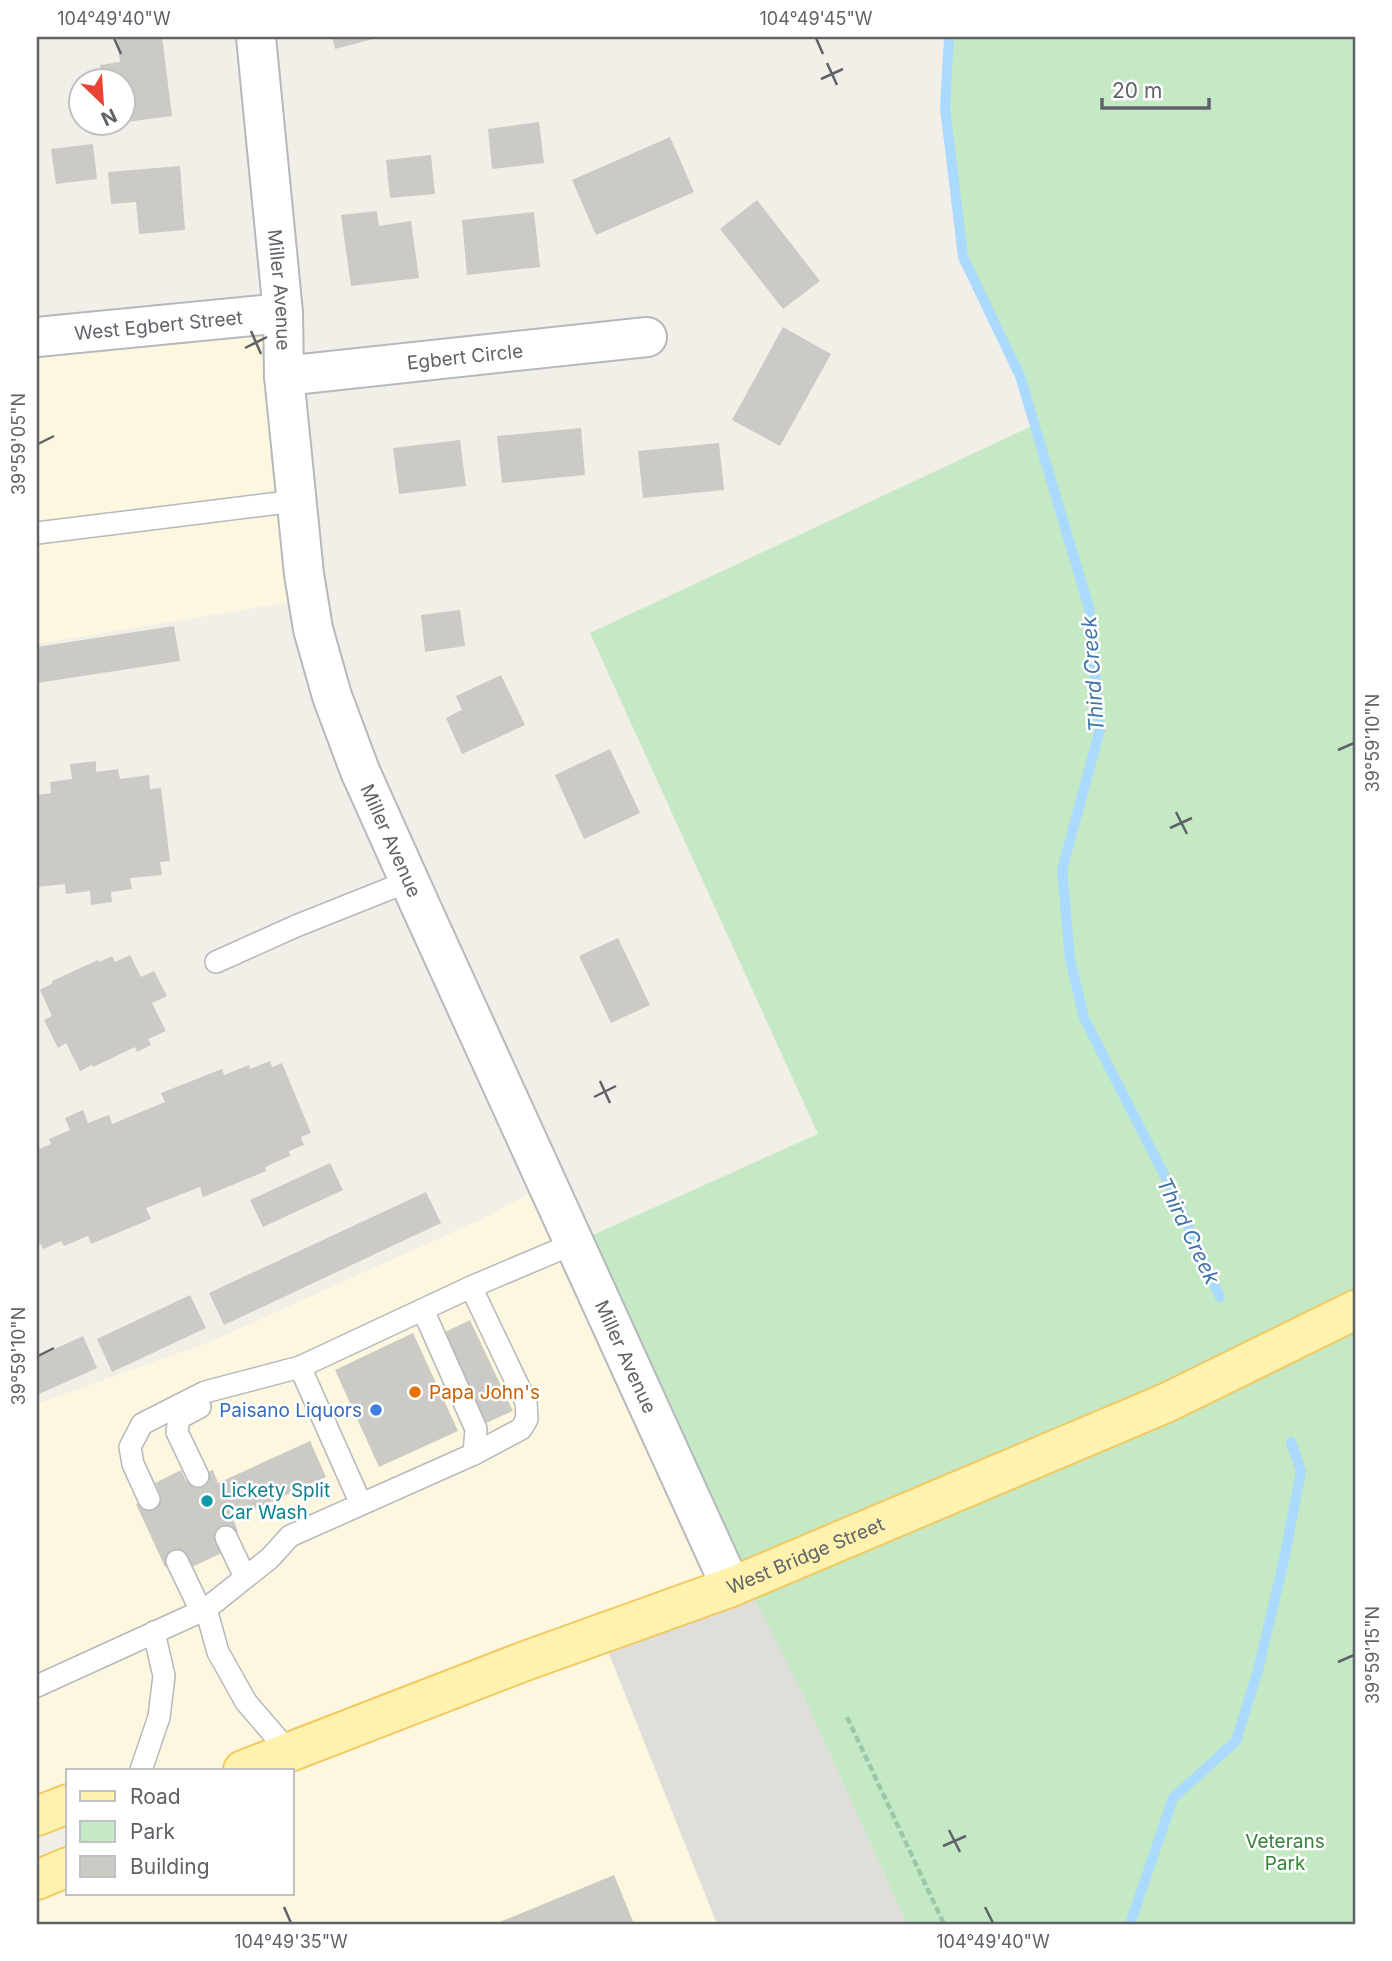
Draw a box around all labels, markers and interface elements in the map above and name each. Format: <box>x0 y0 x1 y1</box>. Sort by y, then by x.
text: 104°49'40"W <box>57 8 171 29</box>
text: 104°49'45"W <box>759 8 873 29</box>
north arrow <box>66 66 136 136</box>
scale bar <box>1102 66 1208 110</box>
text: 20 m <box>1112 78 1162 103</box>
text: N <box>98 103 120 130</box>
street label: Miller Avenue <box>263 228 295 351</box>
street label: West Egbert Street <box>73 306 244 345</box>
street label: Egbert Circle <box>406 339 524 375</box>
text: 39°59'05"N <box>8 393 29 495</box>
water label: Third Creek <box>1076 615 1109 733</box>
text: 39°59'10"N <box>1362 694 1383 792</box>
street label: Miller Avenue <box>355 781 426 901</box>
water label: Third Creek <box>1152 1173 1225 1289</box>
street label: Miller Avenue <box>590 1297 661 1417</box>
text: 39°59'10"N <box>8 1307 29 1405</box>
place label: Papa John's <box>429 1381 540 1404</box>
marker: Papa John's <box>407 1384 423 1400</box>
place label: Paisano Liquors <box>219 1399 362 1422</box>
marker: Paisano Liquors <box>368 1402 384 1418</box>
place label: Lickety Split Car Wash <box>221 1479 330 1524</box>
marker: Lickety Split Car Wash <box>199 1493 215 1509</box>
street label: West Bridge Street <box>724 1513 888 1599</box>
text: 39°59'15"N <box>1362 1606 1383 1704</box>
legend <box>66 1769 294 1895</box>
text: Road <box>130 1784 181 1809</box>
text: Park <box>130 1819 175 1844</box>
park label: Veterans Park <box>1245 1830 1325 1875</box>
text: Building <box>130 1854 210 1879</box>
text: 104°49'35"W <box>234 1931 348 1952</box>
text: 104°49'40"W <box>936 1931 1050 1952</box>

